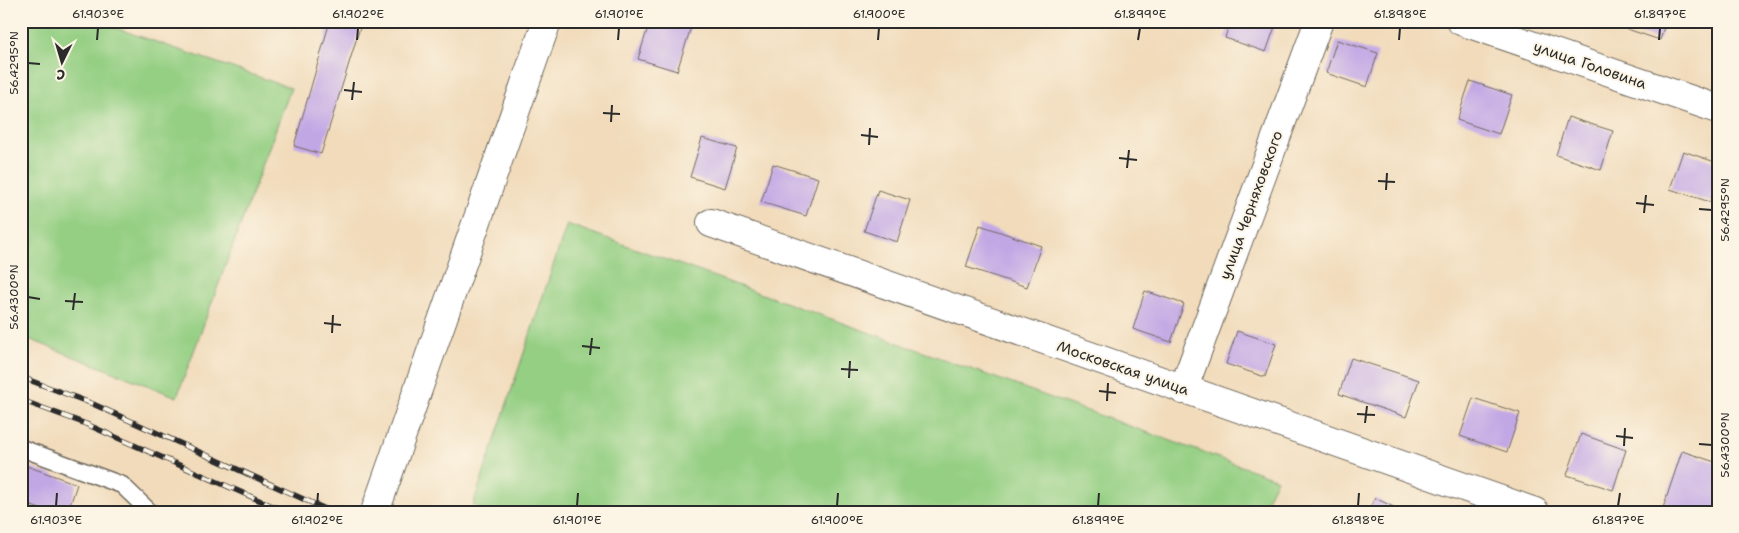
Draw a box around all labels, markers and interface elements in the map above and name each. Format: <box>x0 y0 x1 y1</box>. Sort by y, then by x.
text: 61.903°E <box>72 6 124 22</box>
text: 61.902°E <box>332 6 384 22</box>
text: 61.901°E <box>595 6 643 22</box>
text: 61.900°E <box>853 6 905 22</box>
text: 61.899°E <box>1114 6 1166 22</box>
text: 61.898°E <box>1374 6 1426 22</box>
text: 61.897°E <box>1634 6 1686 22</box>
text: 56.4295°N <box>6 31 22 95</box>
street label: улица Головина <box>1531 36 1650 94</box>
north arrow <box>38 38 88 88</box>
text: С <box>56 66 66 84</box>
street label: улица Черняховского <box>1215 128 1287 282</box>
text: 56.4295°N <box>1717 178 1733 242</box>
text: 56.4300°N <box>6 264 22 330</box>
street label: Московская улица <box>1054 336 1192 400</box>
text: 56.4300°N <box>1717 412 1733 478</box>
text: 61.903°E <box>30 512 82 528</box>
text: 61.902°E <box>291 512 343 528</box>
text: 61.901°E <box>553 512 601 528</box>
text: 61.900°E <box>811 512 863 528</box>
text: 61.899°E <box>1072 512 1124 528</box>
text: 61.898°E <box>1332 512 1384 528</box>
text: 61.897°E <box>1592 512 1644 528</box>

